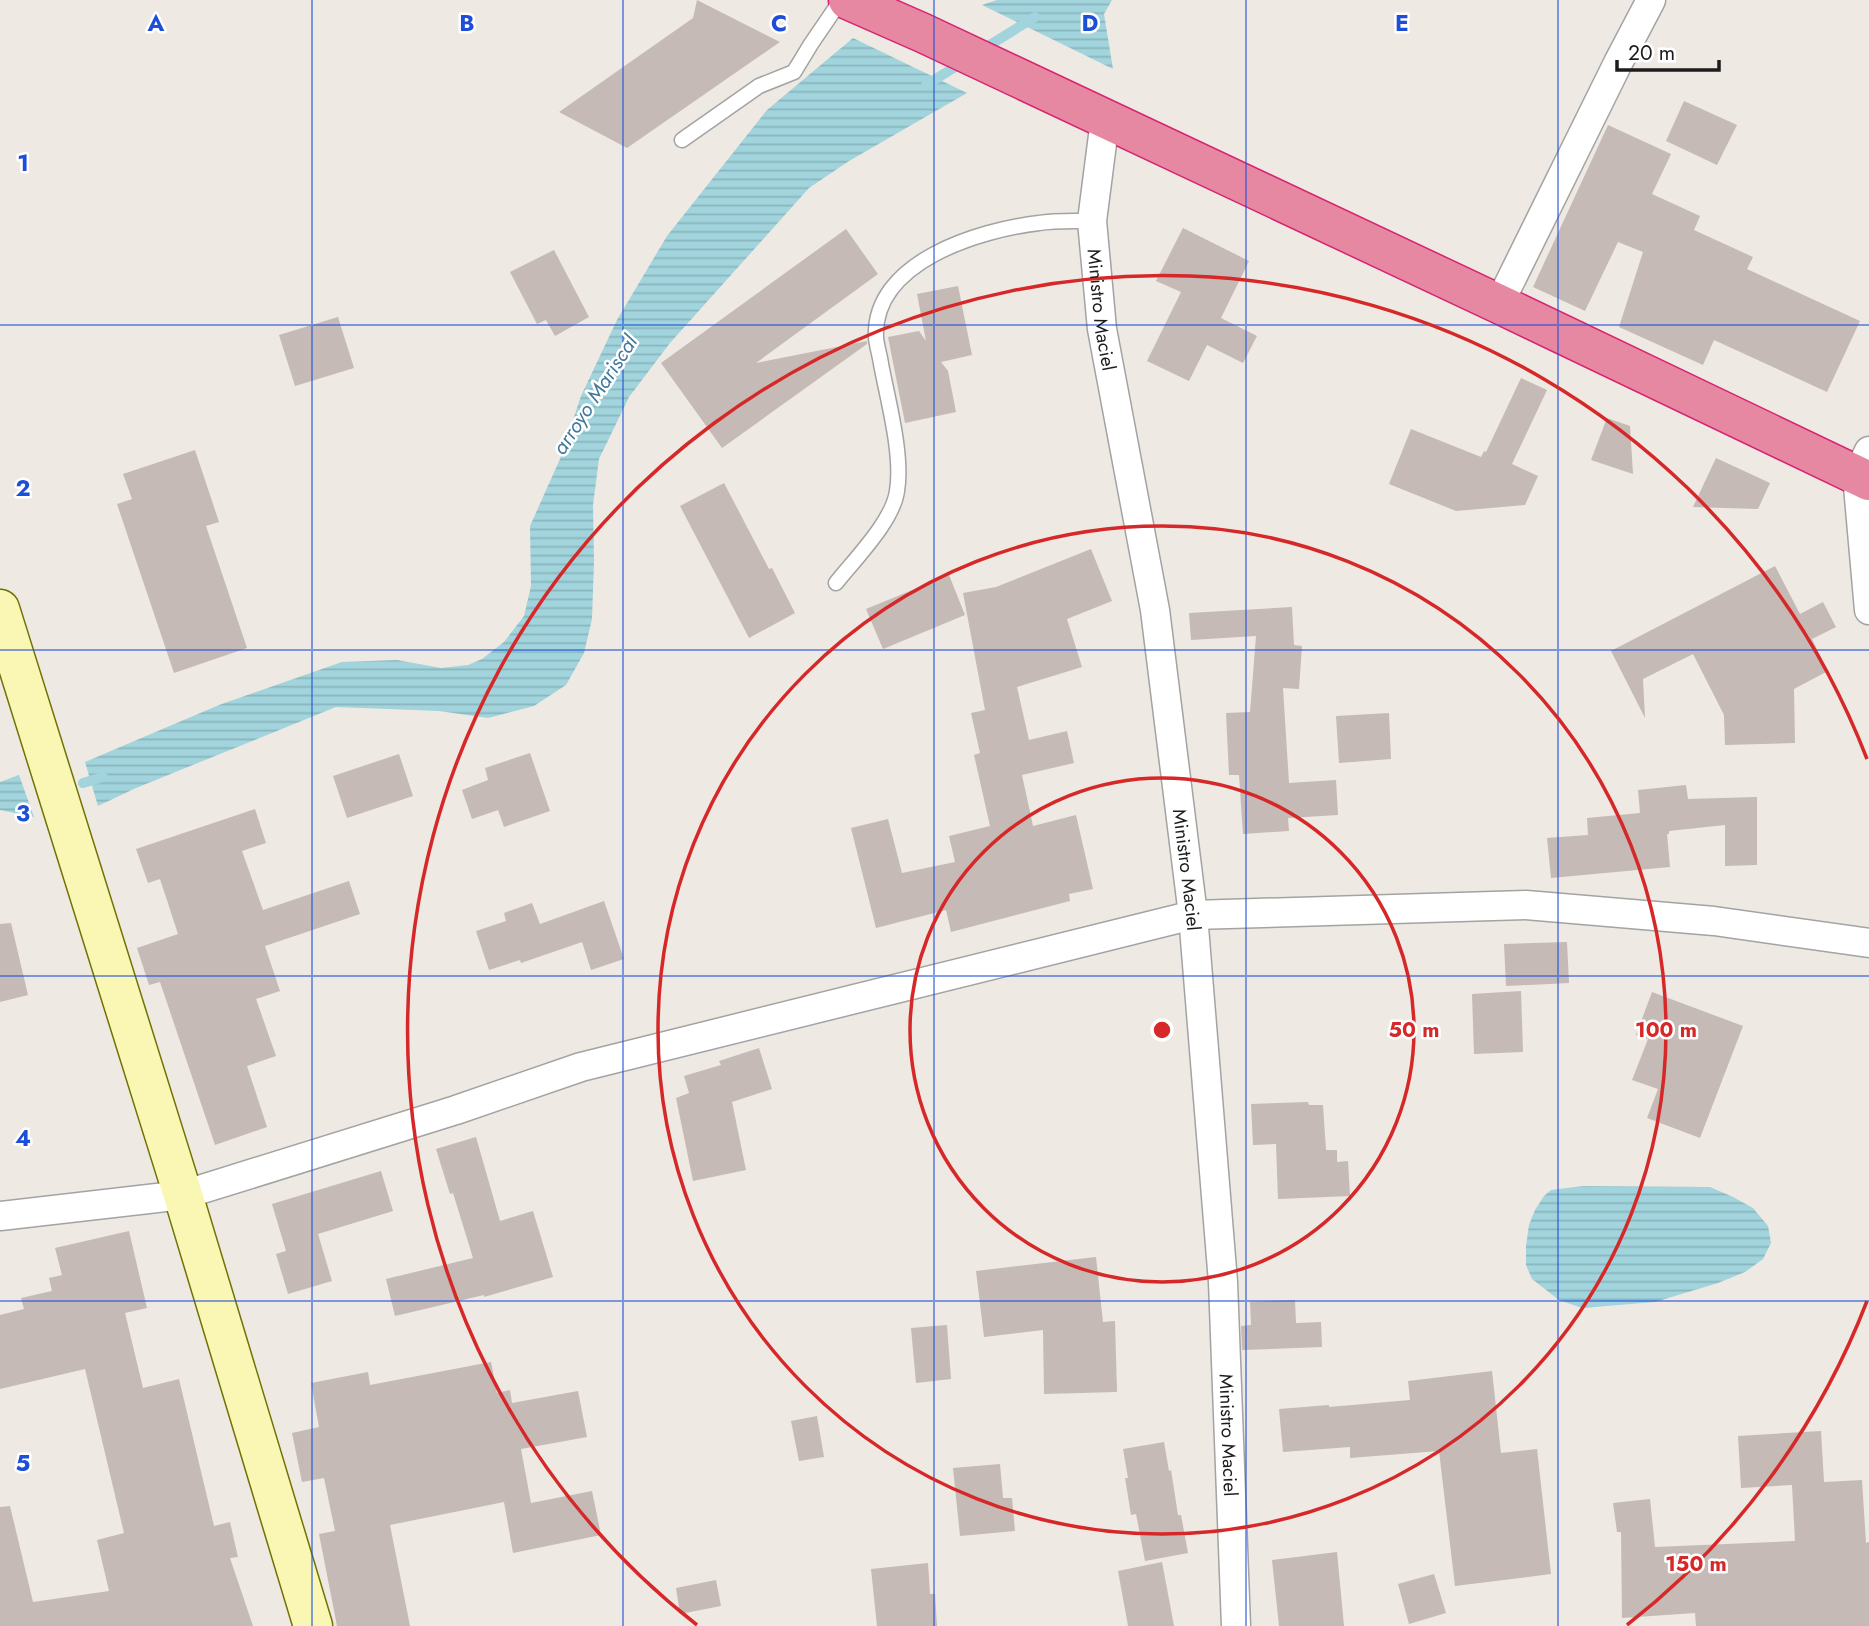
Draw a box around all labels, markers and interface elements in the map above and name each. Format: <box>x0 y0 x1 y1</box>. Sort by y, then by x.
text: A <box>147 6 165 40</box>
text: B <box>459 6 475 40</box>
text: C <box>771 6 787 40</box>
text: D <box>1082 6 1099 40</box>
text: E <box>1395 6 1409 40</box>
scale bar <box>1617 28 1718 72</box>
text: 20 m <box>1628 38 1675 68</box>
text: 1 <box>17 146 29 180</box>
street label: Ministro Maciel <box>1081 248 1123 373</box>
water label: arroyo Mariscal <box>545 328 646 461</box>
text: 2 <box>15 471 31 505</box>
text: 3 <box>16 796 30 830</box>
street label: Ministro Maciel <box>1166 807 1207 932</box>
text: 50 m <box>1389 1015 1439 1045</box>
text: 100 m <box>1635 1015 1697 1045</box>
centre of rings <box>1150 1018 1174 1042</box>
text: 4 <box>15 1121 31 1155</box>
street label: Ministro Maciel <box>1212 1373 1244 1497</box>
text: 5 <box>16 1446 30 1480</box>
text: 150 m <box>1665 1549 1727 1579</box>

